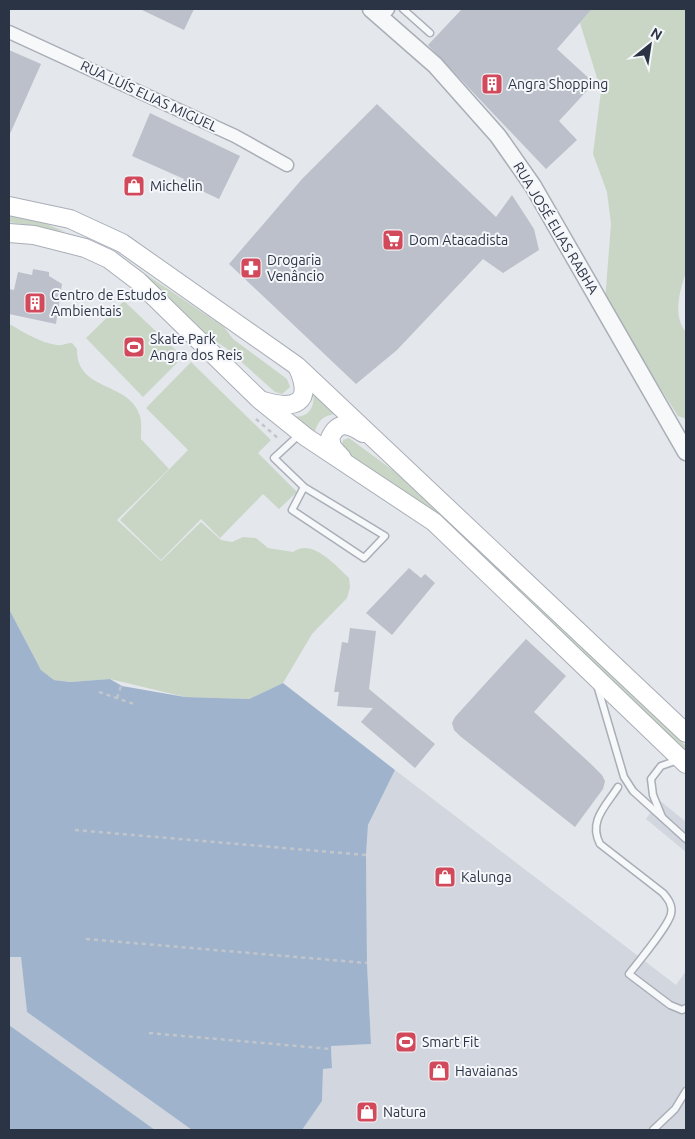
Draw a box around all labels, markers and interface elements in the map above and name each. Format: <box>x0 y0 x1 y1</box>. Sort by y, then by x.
north arrow <box>625 20 675 70</box>
text: N <box>648 24 665 43</box>
street label: RUA LUÍS ELIAS MIGUEL <box>78 56 220 135</box>
building icon: Angra Shopping <box>480 72 504 96</box>
place label: Angra Shopping <box>508 76 608 92</box>
street label: RUA JOSÉ ELIAS RABHA <box>510 159 603 297</box>
shop icon: Michelin <box>122 174 146 198</box>
place label: Michelin <box>150 178 203 194</box>
supermarket icon: Dom Atacadista <box>381 228 405 252</box>
place label: Dom Atacadista <box>409 232 508 248</box>
place label: Drogaria Venâncio <box>267 252 324 284</box>
pharmacy icon: Drogaria Venâncio <box>239 256 263 280</box>
place label: Centro de Estudos Ambientais <box>51 287 167 319</box>
building icon: Centro de Estudos Ambientais <box>23 291 47 315</box>
place label: Skate Park Angra dos Reis <box>150 331 242 363</box>
sports icon: Skate Park Angra dos Reis <box>122 335 146 359</box>
shop icon: Kalunga <box>433 865 457 889</box>
place label: Kalunga <box>461 869 512 885</box>
sports icon: Smart Fit <box>394 1030 418 1054</box>
place label: Smart Fit <box>422 1034 479 1050</box>
shop icon: Havaianas <box>427 1059 451 1083</box>
place label: Havaianas <box>455 1063 518 1079</box>
shop icon: Natura <box>355 1100 379 1124</box>
place label: Natura <box>383 1104 426 1120</box>

